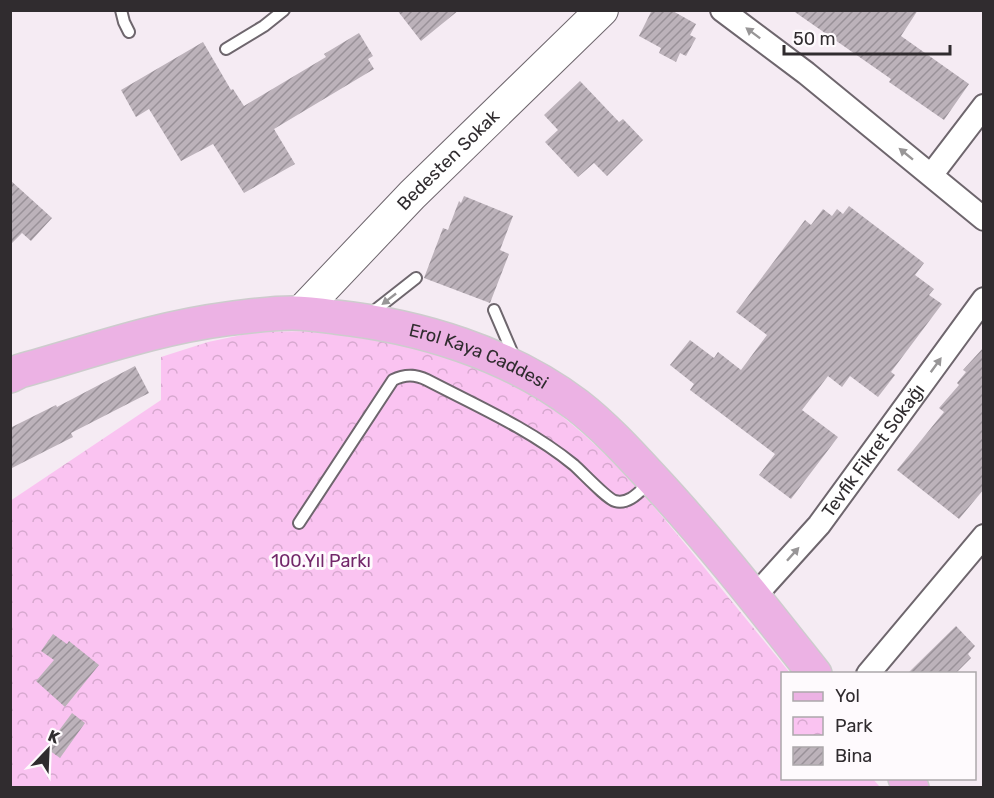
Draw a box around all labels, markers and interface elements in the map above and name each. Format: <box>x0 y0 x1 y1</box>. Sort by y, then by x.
scale bar <box>784 18 950 56</box>
one-way arrow <box>746 28 761 40</box>
text: 50 m <box>793 28 836 50</box>
street label: Bedesten Sokak <box>392 105 504 215</box>
one-way arrow <box>899 148 914 161</box>
one-way arrow <box>381 293 397 306</box>
street label: Erol Kaya Caddesi <box>407 319 552 394</box>
one-way arrow <box>929 357 941 372</box>
street label: Tevfik Fikret Sokağı <box>817 380 929 522</box>
one-way arrow <box>786 547 799 562</box>
park label: 100.Yıl Parkı <box>271 550 371 572</box>
legend <box>781 672 976 780</box>
text: Yol <box>835 685 860 707</box>
text: Park <box>835 715 873 737</box>
north arrow <box>18 720 78 780</box>
text: K <box>45 726 63 748</box>
text: Bina <box>835 745 872 767</box>

